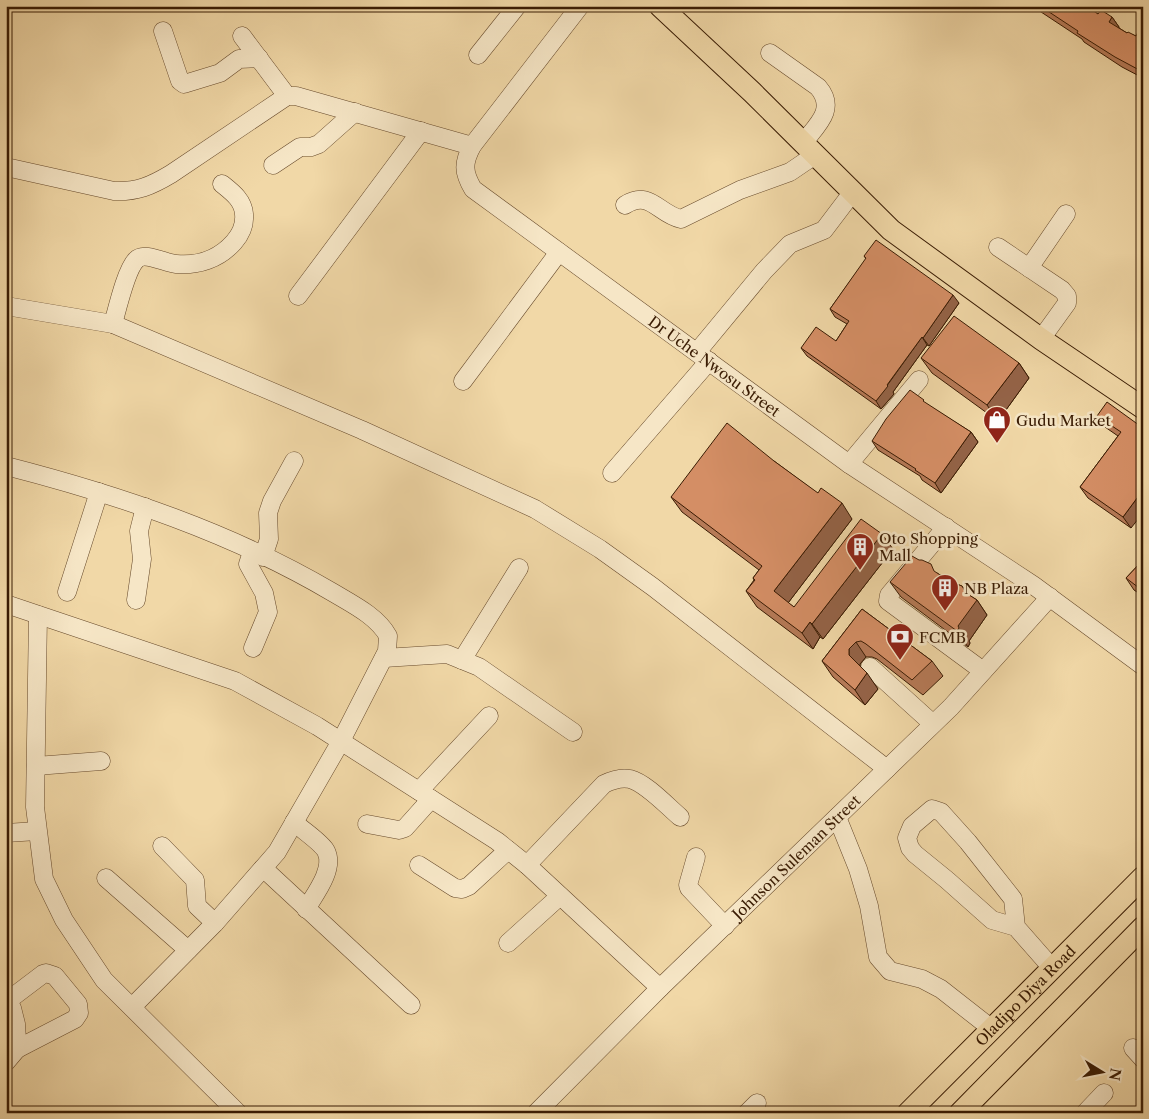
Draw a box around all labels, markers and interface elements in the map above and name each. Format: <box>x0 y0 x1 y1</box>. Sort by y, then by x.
street label: Dr Uche Nwosu Street <box>645 311 785 421</box>
shop icon: Gudu Market <box>982 405 1012 444</box>
place label: Gudu Market <box>1016 411 1111 430</box>
place label: Oto Shopping Mall <box>879 529 978 565</box>
building icon: Oto Shopping Mall <box>845 532 875 571</box>
building icon: NB Plaza <box>930 573 960 612</box>
place label: NB Plaza <box>964 579 1029 598</box>
bank icon: FCMB <box>885 622 915 661</box>
place label: FCMB <box>919 628 966 647</box>
street label: Johnson Suleman Street <box>726 790 865 924</box>
street label: Oladipo Diya Road <box>971 941 1079 1050</box>
north arrow <box>1076 1046 1126 1096</box>
text: N <box>1105 1067 1125 1082</box>

